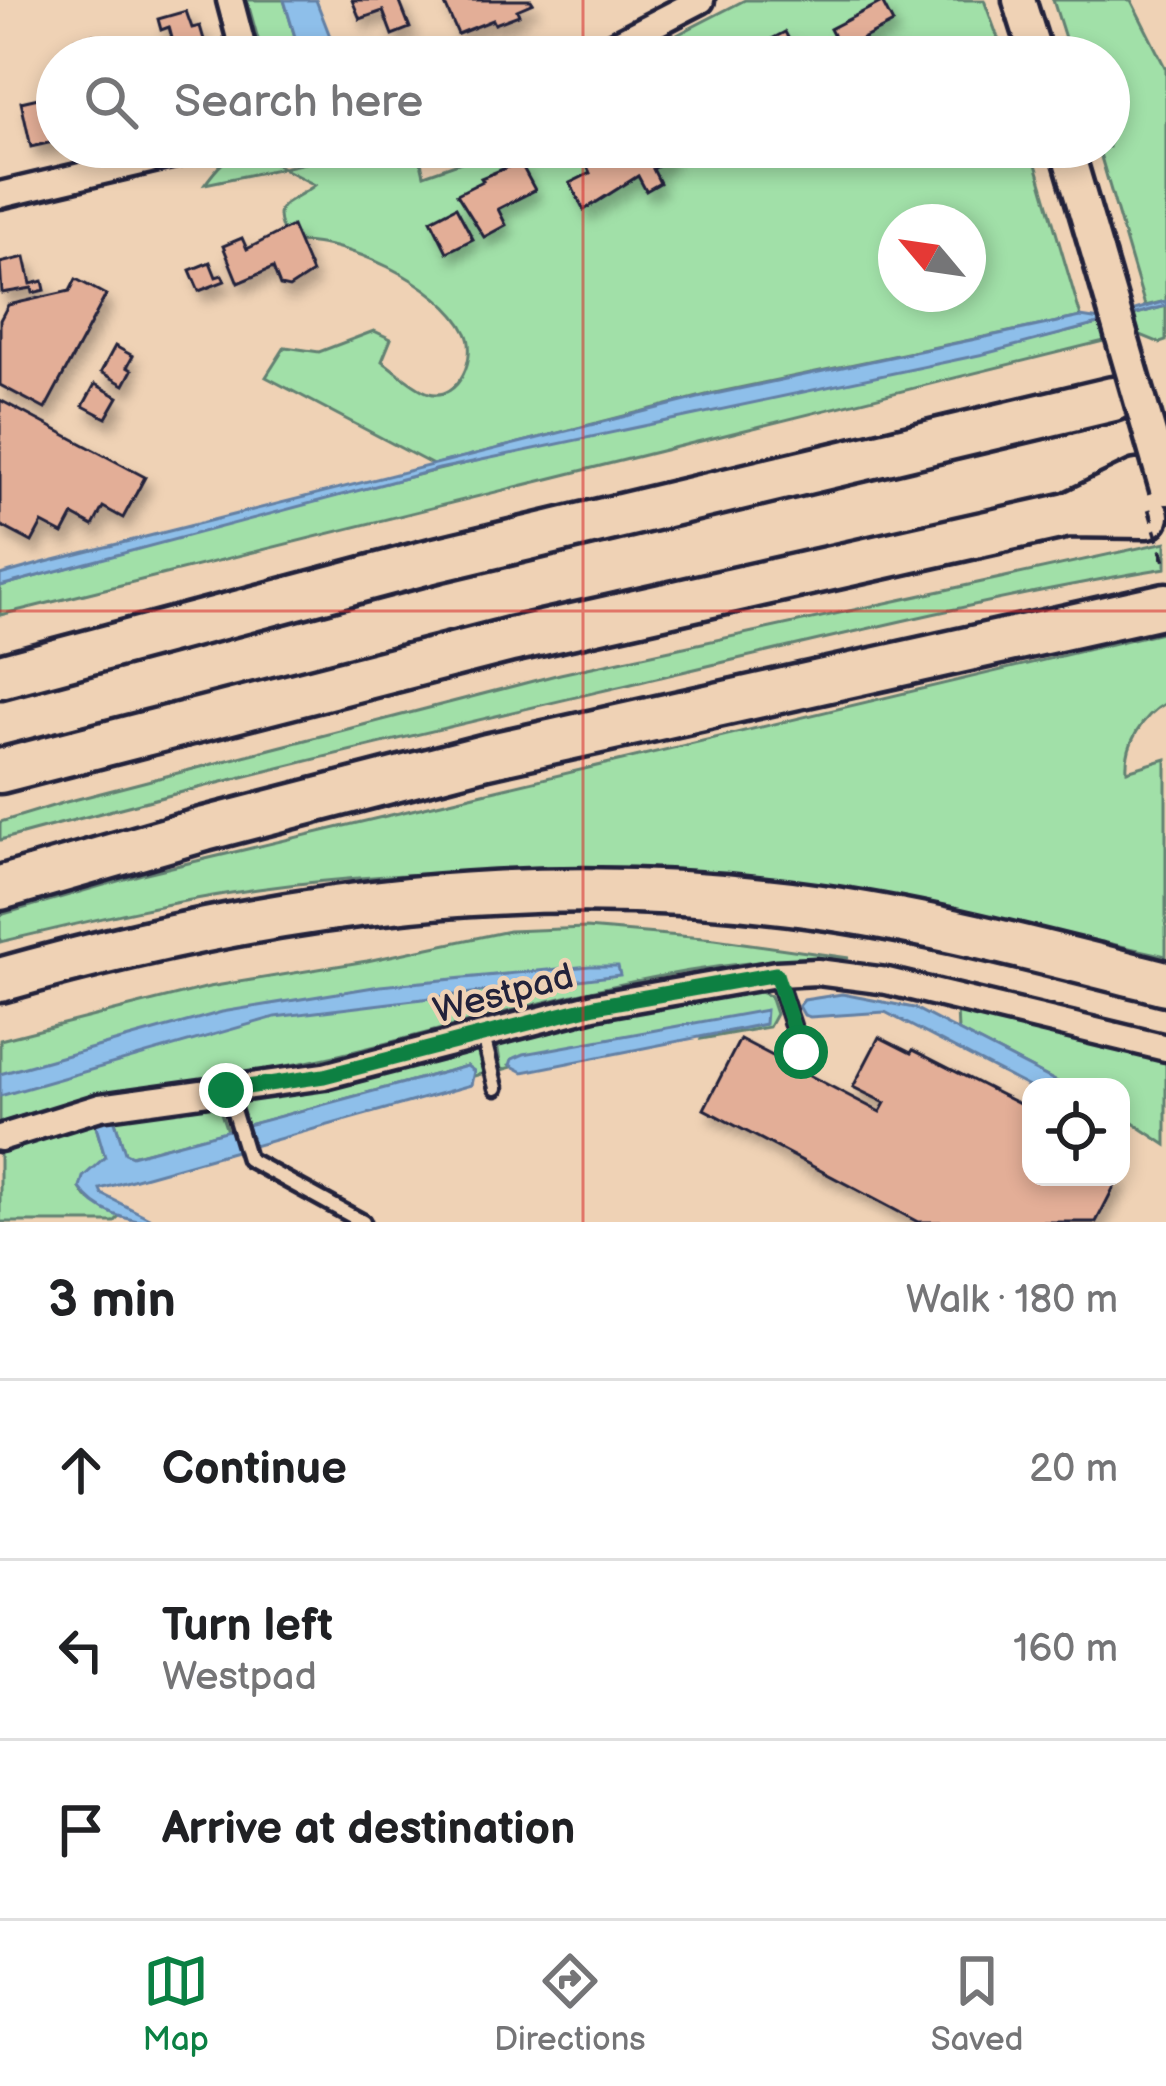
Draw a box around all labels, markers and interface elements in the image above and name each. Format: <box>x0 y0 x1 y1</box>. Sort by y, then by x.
search box <box>36 36 1130 168</box>
icon: search <box>78 69 144 135</box>
text: Search here <box>174 75 423 130</box>
north arrow <box>878 204 986 312</box>
street label: Westpad <box>429 955 578 1034</box>
route start <box>774 1025 828 1079</box>
route end <box>199 1063 253 1117</box>
map controls <box>1022 1078 1130 1186</box>
button: locate <box>1022 1078 1130 1186</box>
text: 3 min <box>48 1270 176 1331</box>
text: Walk · 180 m <box>906 1277 1118 1324</box>
icon: ahead <box>48 1437 114 1503</box>
text: Continue <box>162 1442 347 1497</box>
text: 20 m <box>1029 1446 1118 1493</box>
text: Turn left <box>162 1599 333 1654</box>
icon: left <box>48 1617 114 1683</box>
text: 160 m <box>1013 1626 1118 1673</box>
text: Westpad <box>162 1654 317 1701</box>
icon: arrive <box>48 1797 114 1863</box>
text: Arrive at destination <box>162 1802 575 1857</box>
tab: Map <box>143 1948 209 2060</box>
tab: Directions <box>494 1948 646 2060</box>
tab: Saved <box>931 1948 1023 2060</box>

